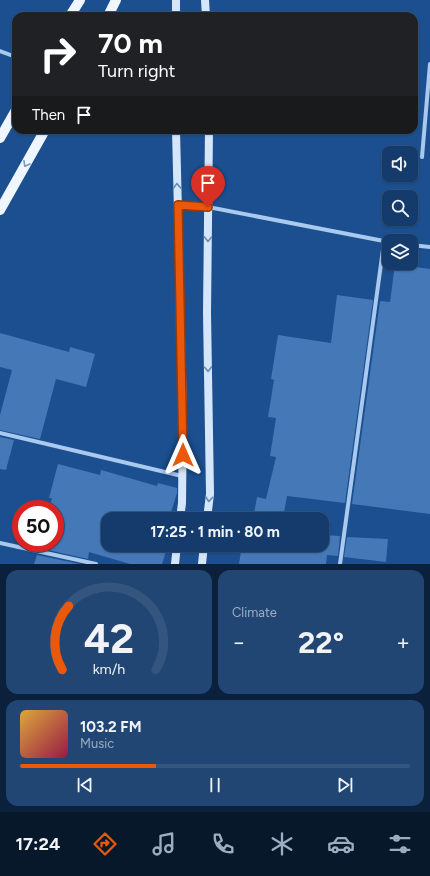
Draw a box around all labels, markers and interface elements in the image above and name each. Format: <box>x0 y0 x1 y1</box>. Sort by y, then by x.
text: 70 m <box>98 26 163 60</box>
icon: right <box>32 28 84 80</box>
text: Turn right <box>98 60 175 82</box>
icon: arrive <box>73 104 95 126</box>
text: Then <box>32 106 65 124</box>
map controls <box>382 146 418 270</box>
button: sound <box>382 146 418 182</box>
one-way arrow <box>23 160 31 167</box>
pin <box>191 166 225 207</box>
icon: arrive <box>197 172 219 194</box>
one-way arrow <box>173 183 181 189</box>
button: search <box>382 190 418 226</box>
button: layers <box>382 234 418 270</box>
one-way arrow <box>204 236 212 242</box>
one-way arrow <box>203 366 212 372</box>
position arrow <box>162 434 204 476</box>
one-way arrow <box>205 496 214 502</box>
speed limit sign: 50 <box>12 500 64 552</box>
text: 17:25 · 1 min · 80 m <box>150 523 280 541</box>
text: Climate <box>232 605 277 620</box>
text: 42 <box>84 613 134 663</box>
text: 22° <box>298 624 344 661</box>
text: − <box>232 629 246 656</box>
text: + <box>396 629 410 656</box>
text: km/h <box>93 660 125 678</box>
text: 103.2 FM <box>80 718 142 736</box>
text: Music <box>80 736 114 751</box>
icon: previous <box>74 774 96 796</box>
icon: pause <box>204 774 226 796</box>
icon: next <box>334 774 356 796</box>
icon: directions <box>91 830 119 858</box>
icon: music <box>150 830 178 858</box>
icon: phone <box>209 830 237 858</box>
icon: climate <box>268 830 296 858</box>
icon: car <box>327 830 355 858</box>
icon: filters <box>386 830 414 858</box>
text: 17:24 <box>16 833 60 855</box>

